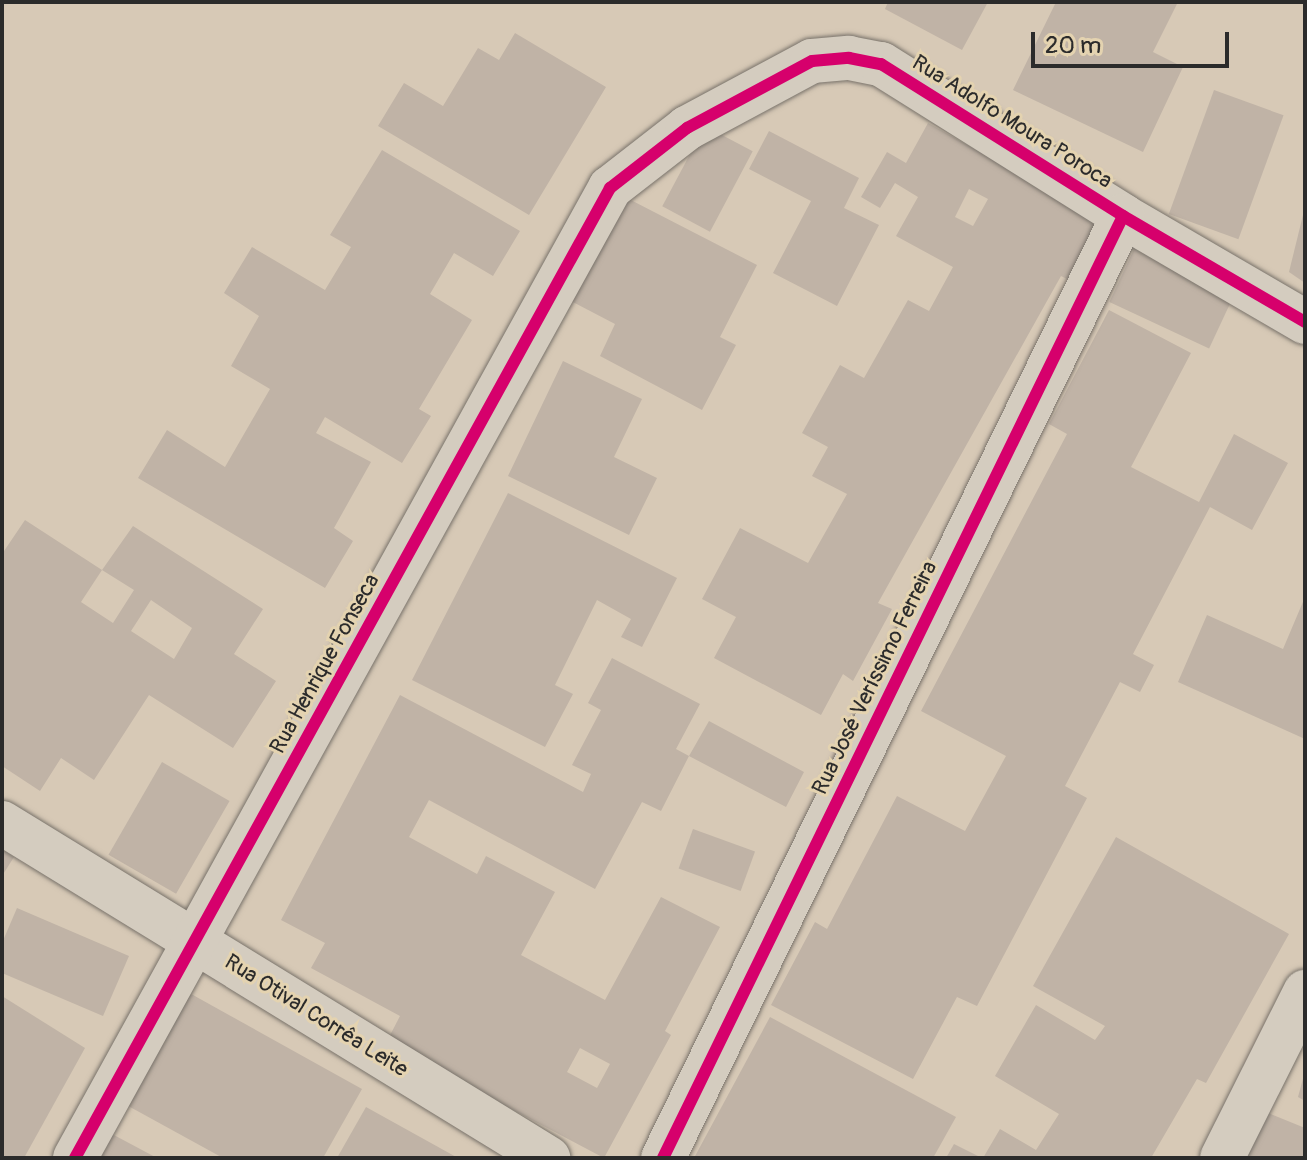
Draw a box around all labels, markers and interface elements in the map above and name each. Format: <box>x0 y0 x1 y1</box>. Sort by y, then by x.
scale bar <box>1035 16 1233 66</box>
text: 20 m <box>1045 31 1101 60</box>
street label: Rua Adolfo Moura Poroca <box>907 50 1117 194</box>
street label: Rua José Veríssimo Ferreira <box>807 557 943 799</box>
street label: Rua Henrique Fonseca <box>265 570 385 758</box>
street label: Rua Otival Corrêa Leite <box>220 949 412 1083</box>

